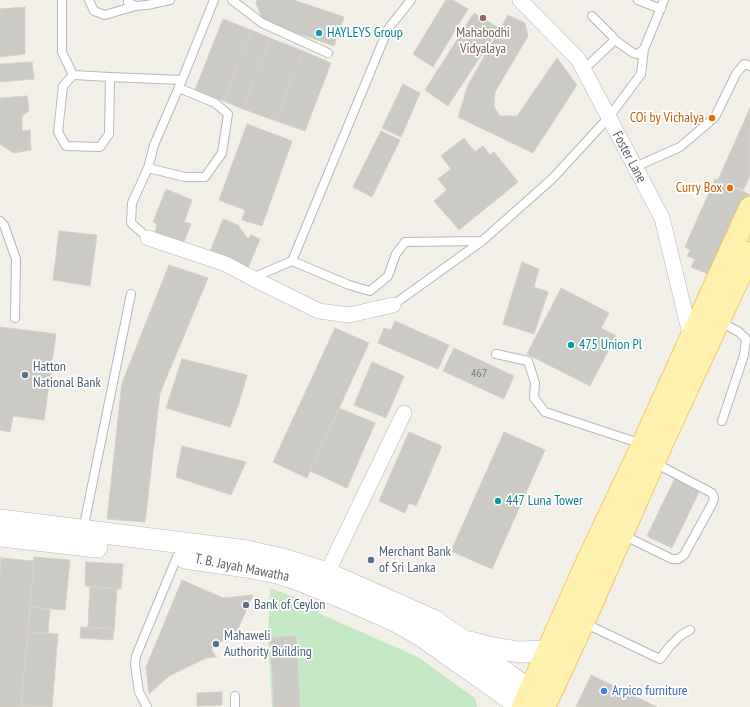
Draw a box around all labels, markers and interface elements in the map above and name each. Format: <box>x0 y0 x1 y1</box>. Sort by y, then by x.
marker: Mahabodhi Vidyalaya <box>478 13 488 23</box>
place label: HAYLEYS Group <box>327 25 403 41</box>
place label: Mahabodhi Vidyalaya <box>456 25 510 58</box>
marker: HAYLEYS Group <box>314 28 324 38</box>
place label: COi by Vichalya <box>630 110 704 126</box>
marker: COi by Vichalya <box>707 113 717 123</box>
street label: Foster Lane <box>608 128 650 186</box>
place label: Curry Box <box>676 180 722 196</box>
marker: Curry Box <box>725 183 735 193</box>
place label: 475 Union Pl <box>579 337 642 353</box>
marker: 475 Union Pl <box>566 340 576 350</box>
place label: Hatton National Bank <box>33 359 101 392</box>
house number: 467 <box>471 367 487 381</box>
marker: Hatton National Bank <box>20 370 30 380</box>
place label: 447 Luna Tower <box>506 493 583 509</box>
marker: 447 Luna Tower <box>493 496 503 506</box>
place label: Merchant Bank of Sri Lanka <box>379 544 451 576</box>
street label: T. B. Jayah Mawatha <box>193 551 291 585</box>
marker: Merchant Bank of Sri Lanka <box>366 555 376 565</box>
place label: Bank of Ceylon <box>254 597 325 613</box>
marker: Bank of Ceylon <box>241 600 251 610</box>
place label: Mahaweli Authority Building <box>224 628 312 660</box>
marker: Mahaweli Authority Building <box>211 639 221 649</box>
place label: Arpico furniture <box>612 683 688 699</box>
marker: Arpico furniture <box>599 686 609 696</box>

